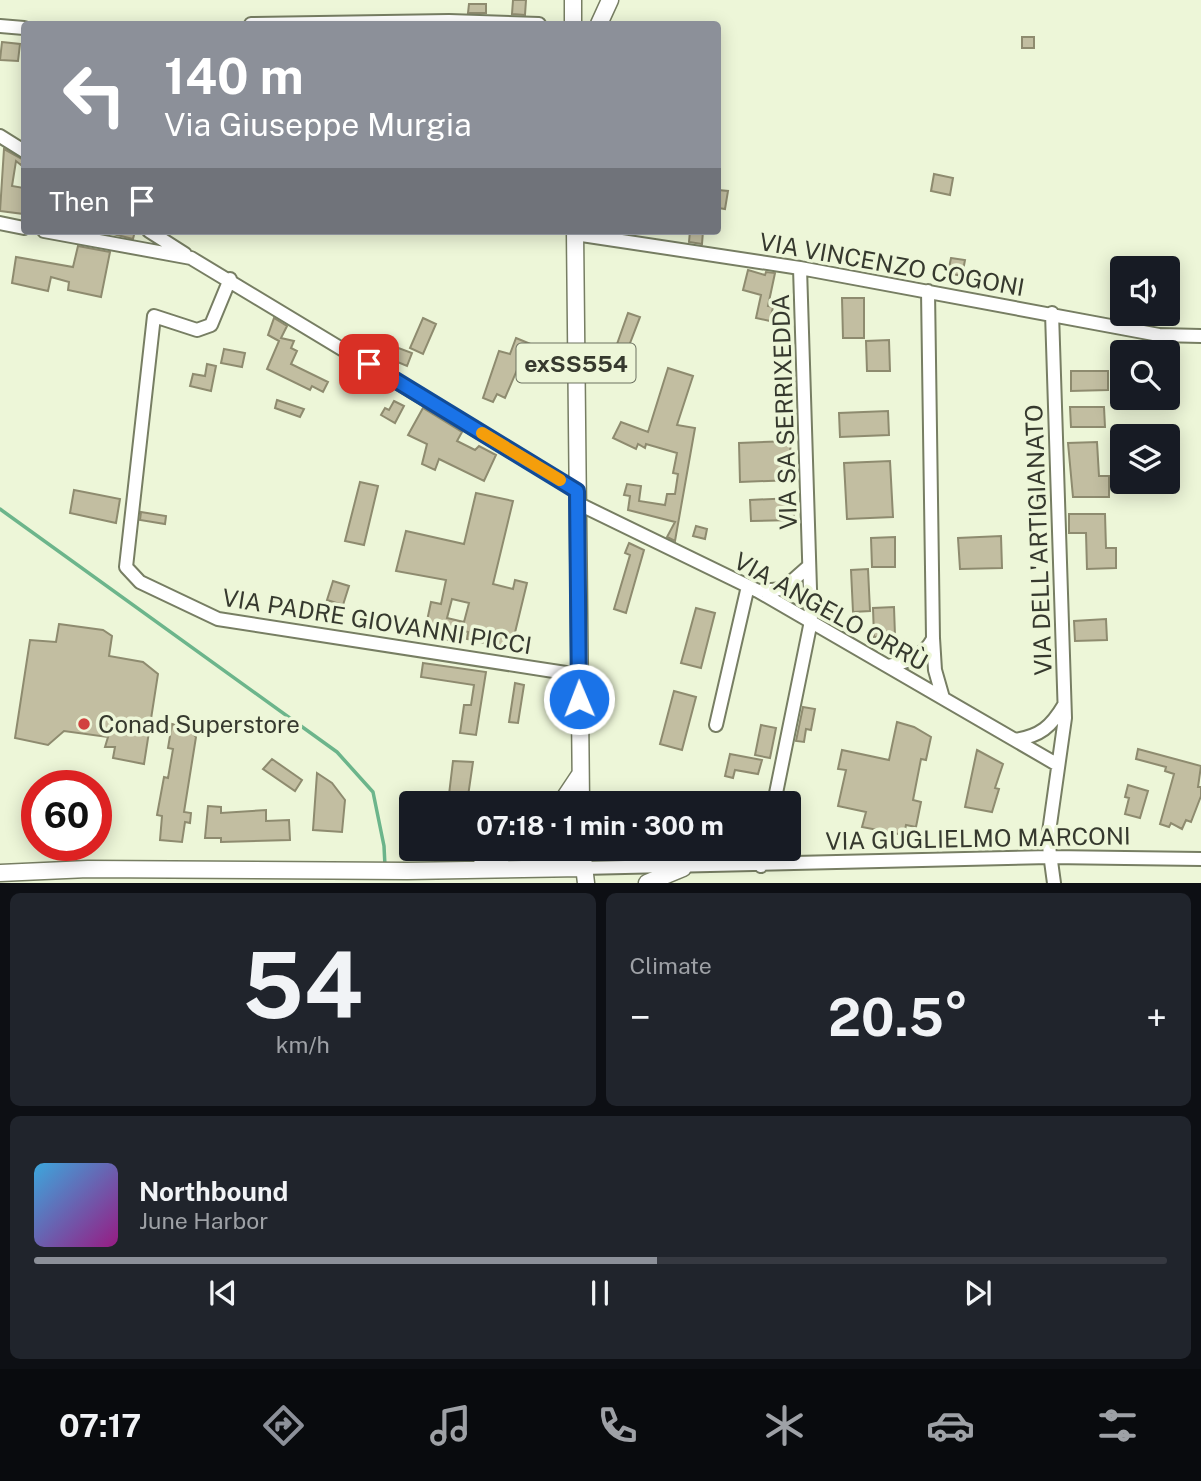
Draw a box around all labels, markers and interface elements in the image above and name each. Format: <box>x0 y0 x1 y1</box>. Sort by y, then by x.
text: 140 m <box>164 47 304 105</box>
icon: left <box>49 49 140 140</box>
text: Via Giuseppe Murgia <box>164 106 472 143</box>
icon: arrive <box>123 182 161 220</box>
text: Then <box>49 186 109 217</box>
street label: VIA VINCENZO COGONI <box>757 227 1027 301</box>
map controls <box>1110 256 1180 494</box>
button: sound <box>1110 256 1180 326</box>
street label: VIA SA SERRIXEDDA <box>766 294 802 530</box>
pin <box>339 334 399 394</box>
button: search <box>1110 340 1180 410</box>
road number: exSS554 <box>516 344 636 382</box>
icon: arrive <box>350 345 388 383</box>
street label: VIA DELL'ARTIGIANATO <box>1019 404 1057 676</box>
button: layers <box>1110 424 1180 494</box>
street label: VIA ANGELO ORRÙ <box>729 546 933 676</box>
street label: VIA PADRE GIOVANNI PICCI <box>220 583 534 659</box>
position arrow <box>542 662 616 736</box>
place label: Conad Superstore <box>98 710 300 738</box>
marker: Conad Superstore <box>76 716 92 732</box>
speed limit sign: 60 <box>21 770 112 861</box>
text: 07:18 · 1 min · 300 m <box>476 810 724 841</box>
street label: VIA GUGLIELMO MARCONI <box>825 821 1131 855</box>
text: 54 <box>242 932 363 1038</box>
text: Climate <box>630 952 712 979</box>
text: 20.5° <box>828 987 968 1048</box>
text: − <box>630 995 651 1040</box>
text: + <box>1146 995 1167 1040</box>
text: km/h <box>276 1031 330 1058</box>
text: Northbound <box>139 1176 288 1207</box>
text: June Harbor <box>139 1207 268 1234</box>
icon: previous <box>204 1274 242 1312</box>
icon: pause <box>581 1274 619 1312</box>
icon: next <box>959 1274 997 1312</box>
icon: directions <box>259 1401 308 1450</box>
icon: music <box>426 1401 475 1450</box>
icon: phone <box>593 1401 642 1450</box>
icon: climate <box>760 1401 809 1450</box>
icon: car <box>926 1401 975 1450</box>
icon: filters <box>1093 1401 1142 1450</box>
text: 07:17 <box>59 1407 141 1444</box>

